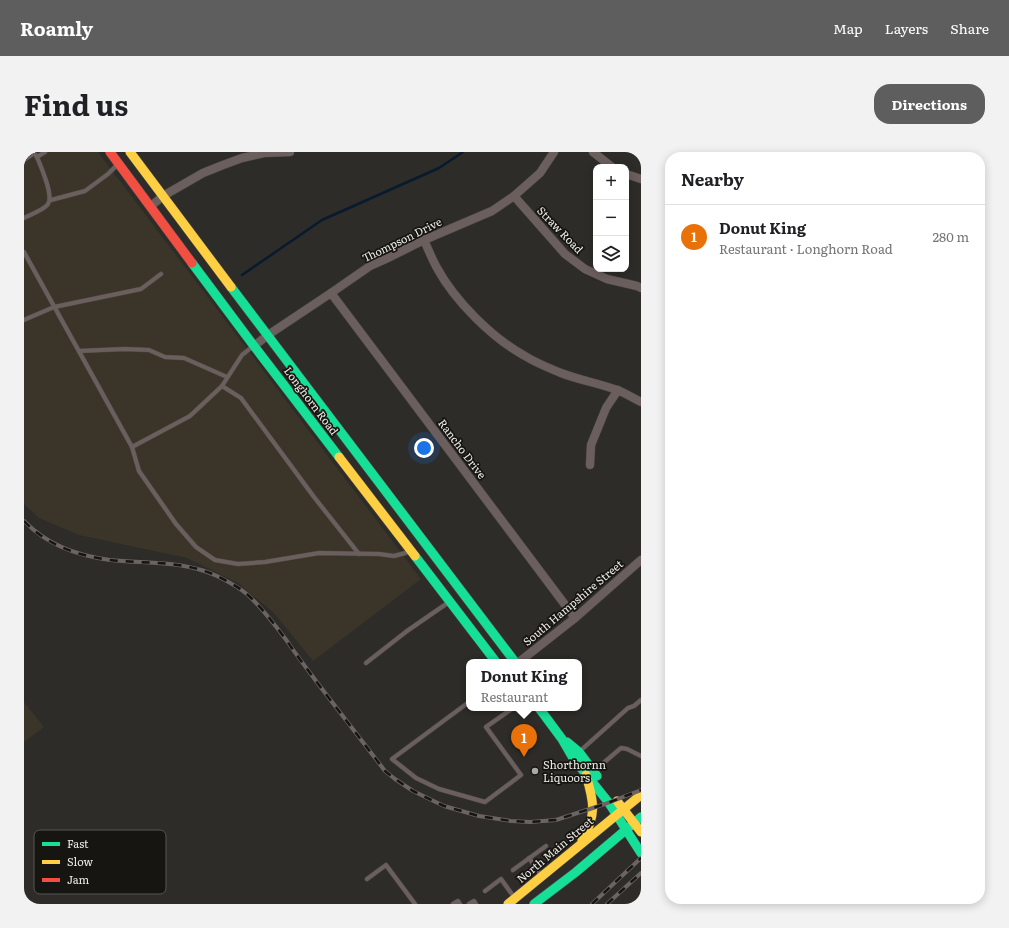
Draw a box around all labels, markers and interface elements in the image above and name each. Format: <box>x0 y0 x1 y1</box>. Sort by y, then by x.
text: Roamly <box>20 14 93 42</box>
text: Map <box>833 18 863 38</box>
text: Layers <box>885 18 928 38</box>
text: Share <box>950 18 989 38</box>
text: Find us <box>24 83 128 125</box>
button: Directions <box>874 84 985 124</box>
map controls <box>593 164 629 272</box>
button: + <box>593 164 629 200</box>
text: Nearby <box>681 166 744 191</box>
button: − <box>593 200 629 236</box>
street label: Straw Road <box>534 202 587 257</box>
street label: Thompson Drive <box>359 213 444 265</box>
text: Donut King <box>719 216 806 239</box>
text: 1 <box>691 227 697 246</box>
text: 280 m <box>933 227 969 246</box>
button: layers <box>593 236 629 272</box>
text: Restaurant · Longhorn Road <box>719 239 893 258</box>
street label: Longhorn Road <box>281 363 343 438</box>
street label: Rancho Drive <box>435 415 491 482</box>
your location <box>414 438 434 458</box>
street label: South Hampshire Street <box>519 555 626 649</box>
popup <box>466 659 582 711</box>
text: Donut King <box>480 664 568 687</box>
text: Restaurant <box>480 687 548 706</box>
pin: 1 <box>511 724 537 757</box>
place label: Shorthornn Liquoors <box>543 756 606 785</box>
marker: Shorthornn Liquoors <box>530 766 540 776</box>
street label: North Main Street <box>513 812 596 886</box>
legend <box>34 830 166 894</box>
text: Fast <box>67 835 89 851</box>
text: Slow <box>67 853 93 869</box>
text: Jam <box>67 871 90 887</box>

